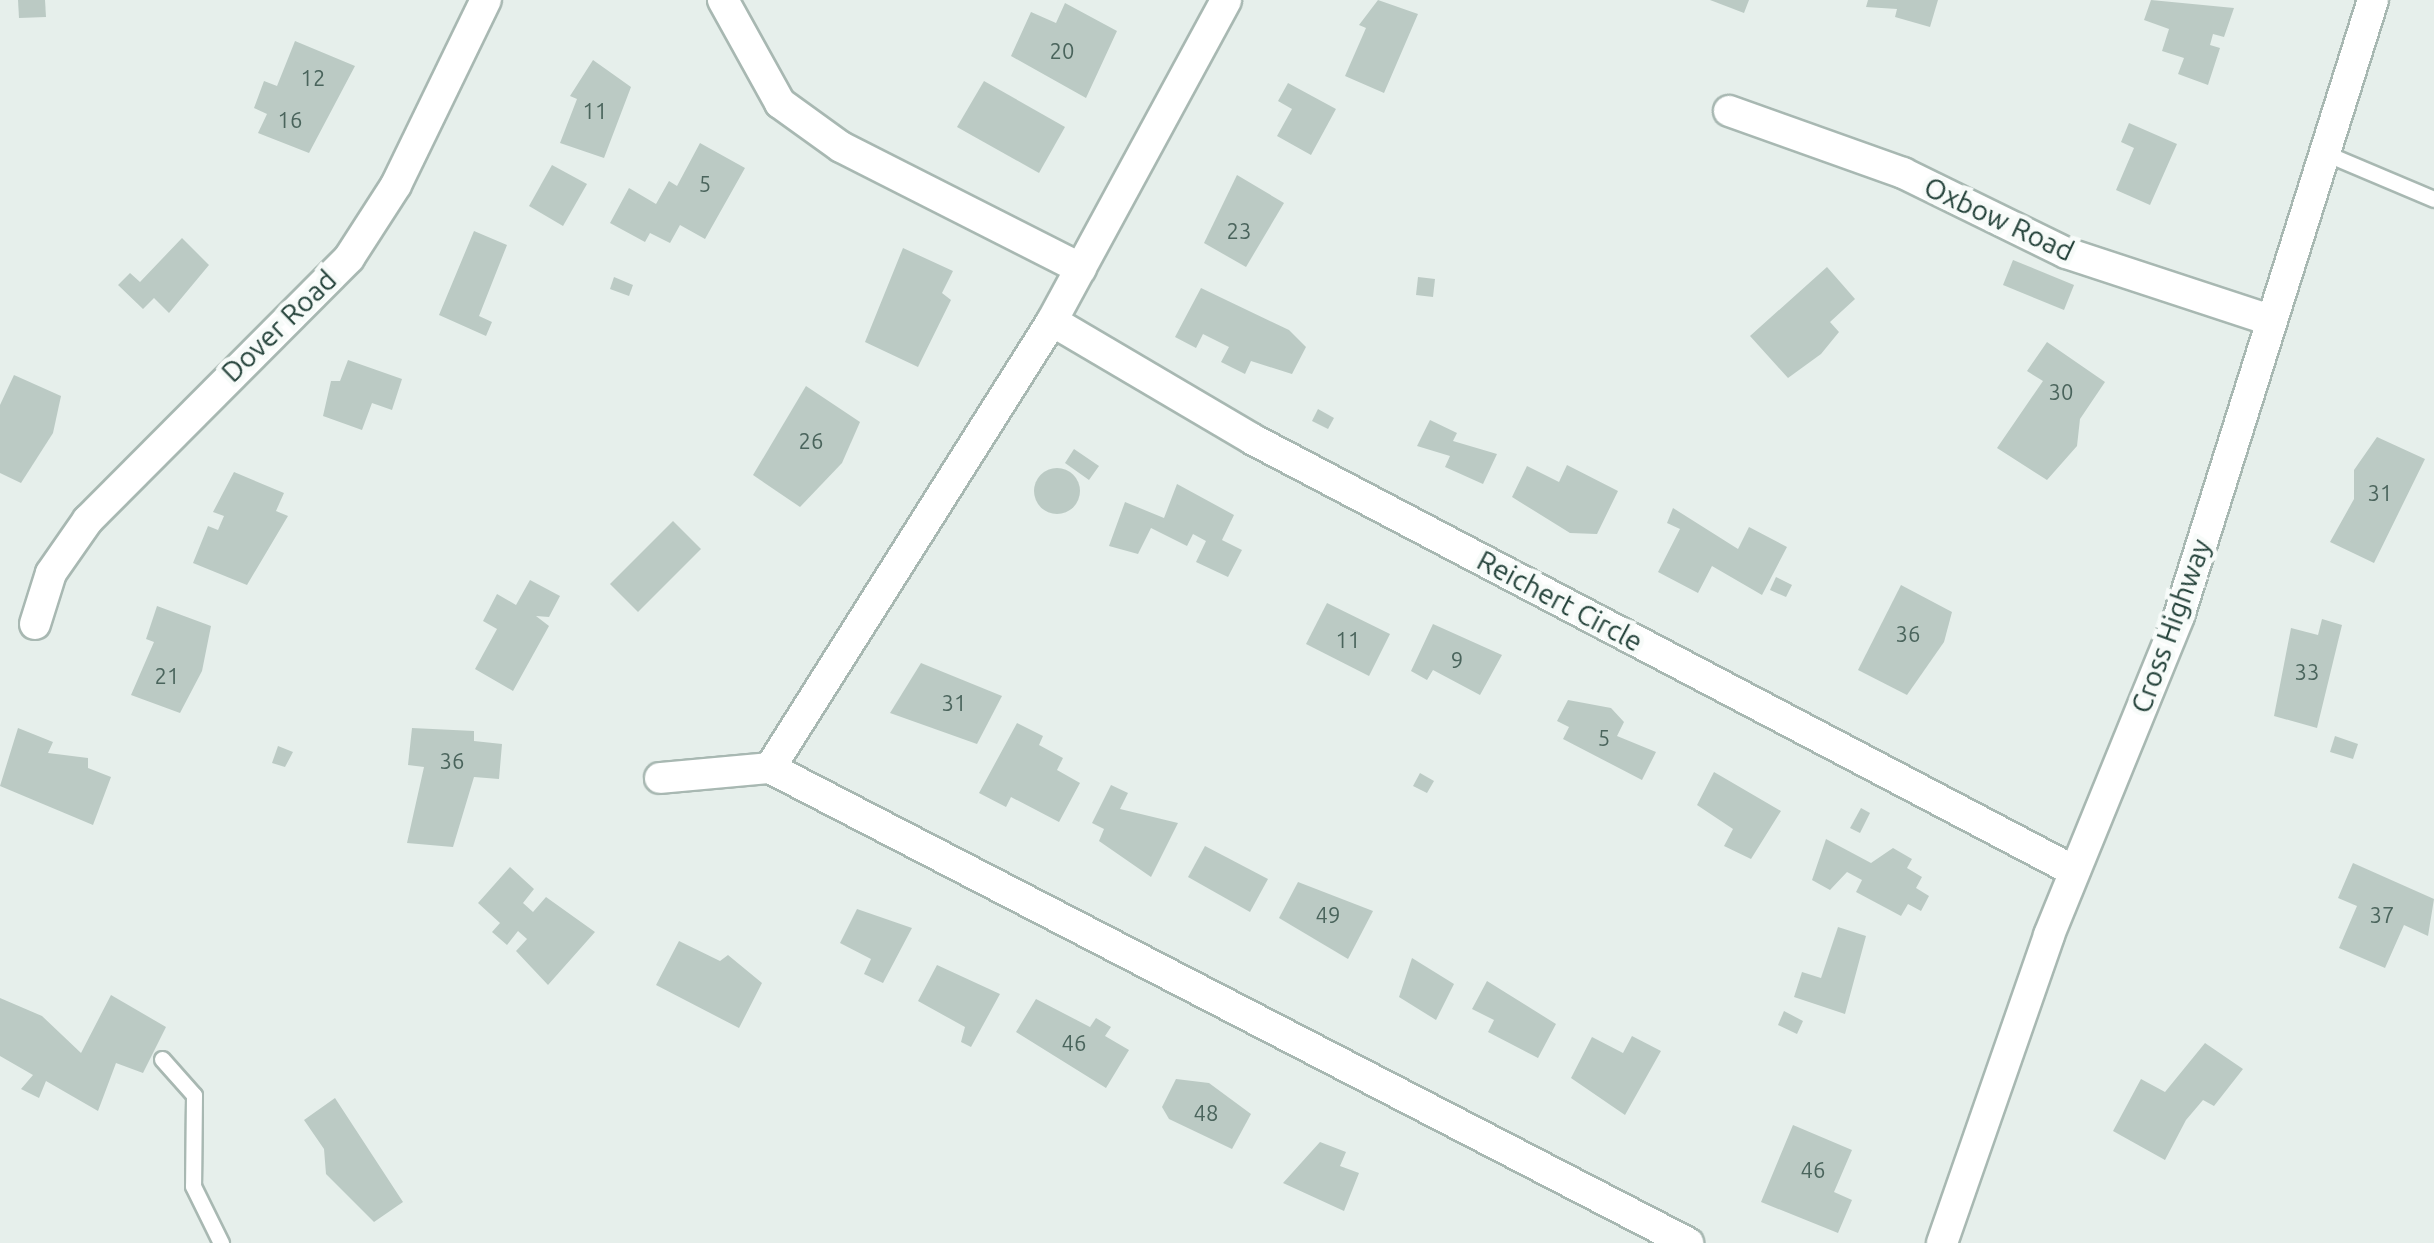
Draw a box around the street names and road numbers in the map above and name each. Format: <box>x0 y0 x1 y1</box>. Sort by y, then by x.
street label: Oxbow Road <box>1919 170 2079 268</box>
street label: Dover Road <box>215 263 343 389</box>
street label: Cross Highway <box>2124 534 2218 718</box>
street label: Reichert Circle <box>1472 543 1648 659</box>

